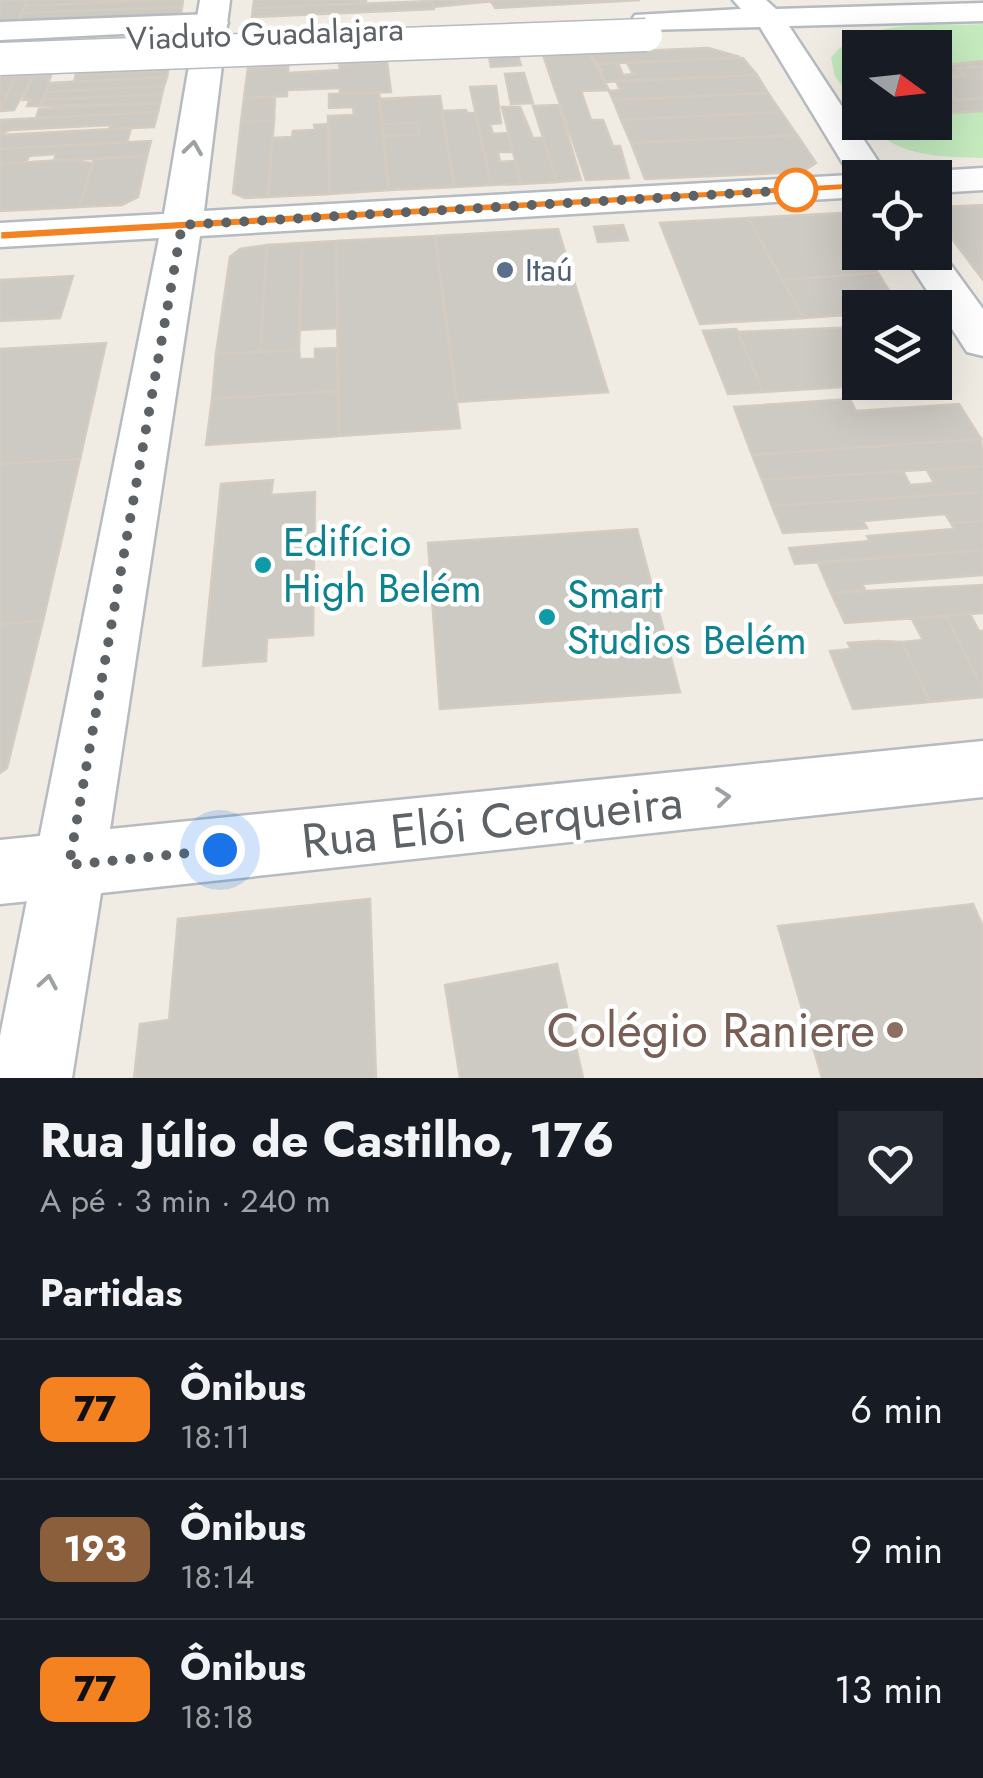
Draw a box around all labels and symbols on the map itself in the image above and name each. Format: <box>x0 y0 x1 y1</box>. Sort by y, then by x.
street label: Viaduto Guadalajara <box>125 6 405 62</box>
north arrow <box>842 30 952 140</box>
one-way arrow <box>181 140 202 157</box>
unlabelled marker <box>775 169 817 211</box>
place label: Itaú <box>525 247 573 293</box>
marker: Itaú <box>494 259 516 281</box>
place label: Edifício High Belém <box>283 513 482 617</box>
marker: Edifício High Belém <box>252 554 274 576</box>
place label: Smart Studios Belém <box>567 565 807 669</box>
marker: Smart Studios Belém <box>536 606 558 628</box>
street label: Rua Elói Cerqueira <box>298 767 686 876</box>
one-way arrow <box>716 787 732 808</box>
your location <box>195 825 245 875</box>
one-way arrow <box>37 974 58 990</box>
place label: Colégio Raniere <box>547 996 875 1065</box>
marker: Colégio Raniere <box>884 1019 906 1041</box>

